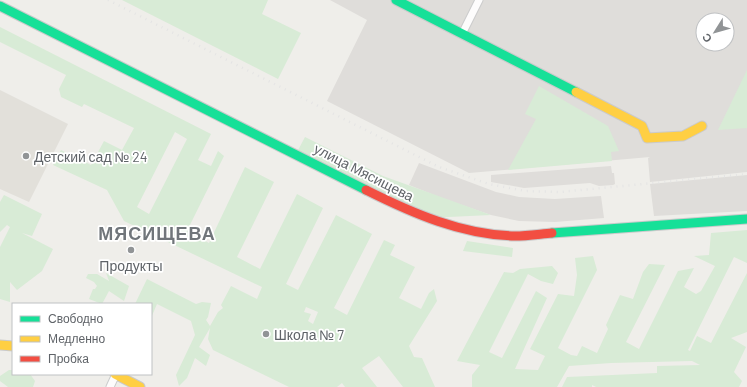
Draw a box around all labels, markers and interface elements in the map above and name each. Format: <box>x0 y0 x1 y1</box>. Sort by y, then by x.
north arrow <box>695 12 735 52</box>
text: С <box>699 31 714 45</box>
street label: улица Мясищева <box>311 140 417 205</box>
place label: Детский сад № 24 <box>34 148 147 165</box>
marker: Детский сад № 24 <box>21 151 31 161</box>
district label: МЯСИЩЕВА <box>98 222 216 244</box>
marker: Продукты <box>126 245 136 255</box>
place label: Продукты <box>99 257 163 274</box>
legend <box>12 303 152 375</box>
text: Свободно <box>48 311 103 326</box>
place label: Школа № 7 <box>274 326 344 343</box>
marker: Школа № 7 <box>261 329 271 339</box>
text: Медленно <box>48 331 105 346</box>
text: Пробка <box>48 351 89 366</box>

